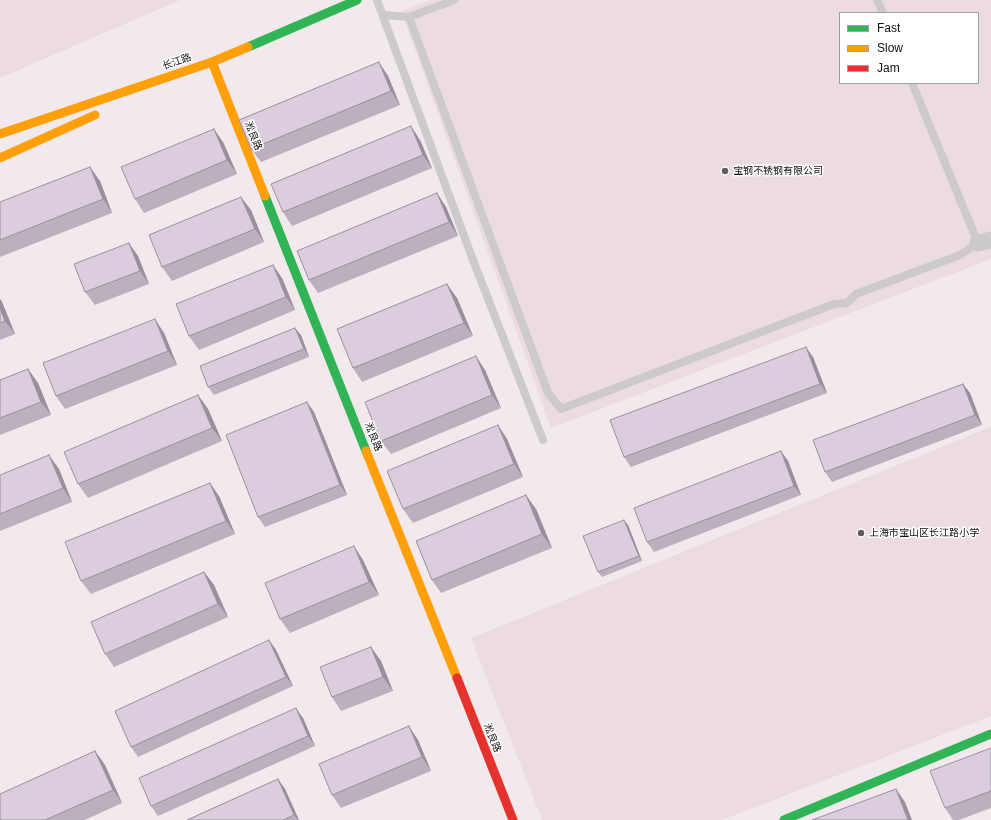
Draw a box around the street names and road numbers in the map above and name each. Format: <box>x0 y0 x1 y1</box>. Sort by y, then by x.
street label: 长江路 <box>161 51 193 73</box>
street label: 淞良路 <box>242 120 264 152</box>
street label: 淞良路 <box>362 421 384 453</box>
street label: 淞良路 <box>481 722 503 754</box>

